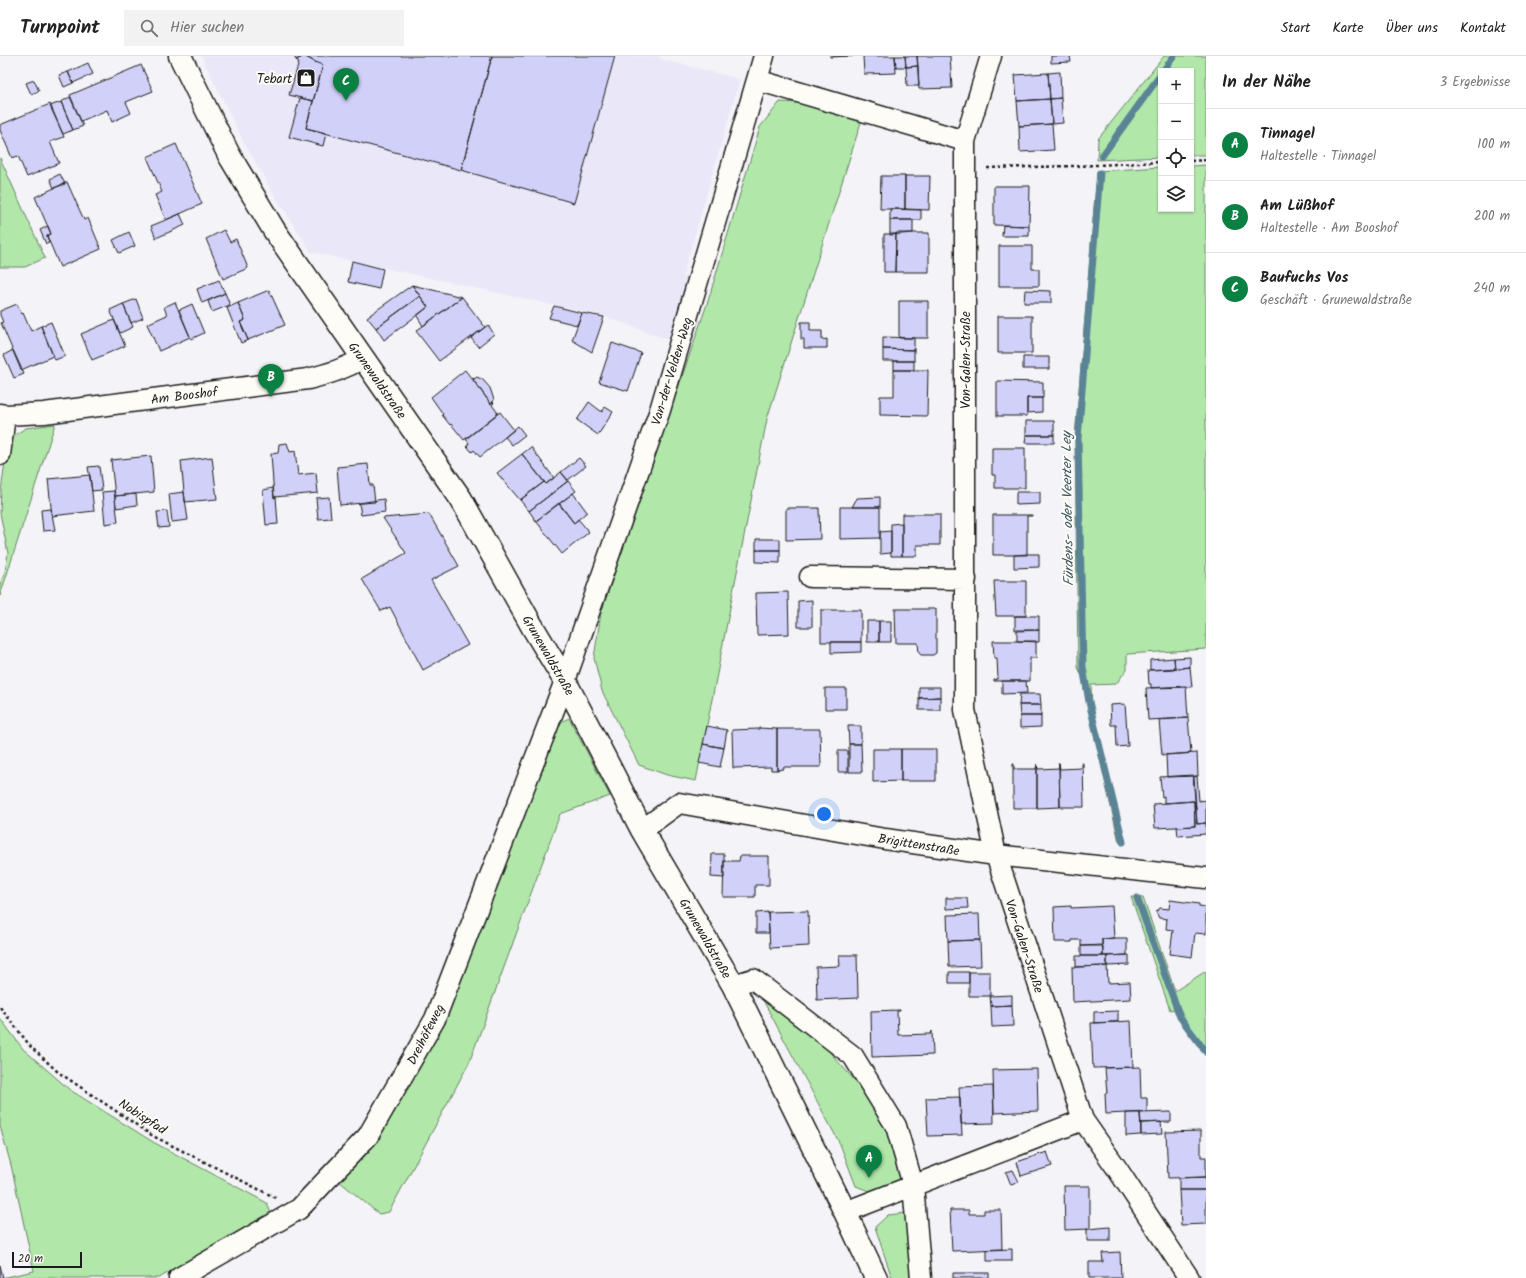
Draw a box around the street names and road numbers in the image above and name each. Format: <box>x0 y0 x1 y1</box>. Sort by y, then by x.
street label: Von-Galen-Straße <box>956 311 977 409</box>
street label: Van-der-Velden-Weg <box>646 315 699 428</box>
street label: Grunewaldstraße <box>342 338 411 424</box>
street label: Am Booshof <box>150 382 220 411</box>
street label: Grunewaldstraße <box>516 611 579 700</box>
street label: Brigittenstraße <box>877 829 961 862</box>
street label: Grunewaldstraße <box>673 894 736 983</box>
street label: Von-Galen-Straße <box>999 897 1049 996</box>
street label: Dreihöfeweg <box>402 1001 451 1069</box>
street label: Nobispfad <box>114 1094 171 1141</box>

